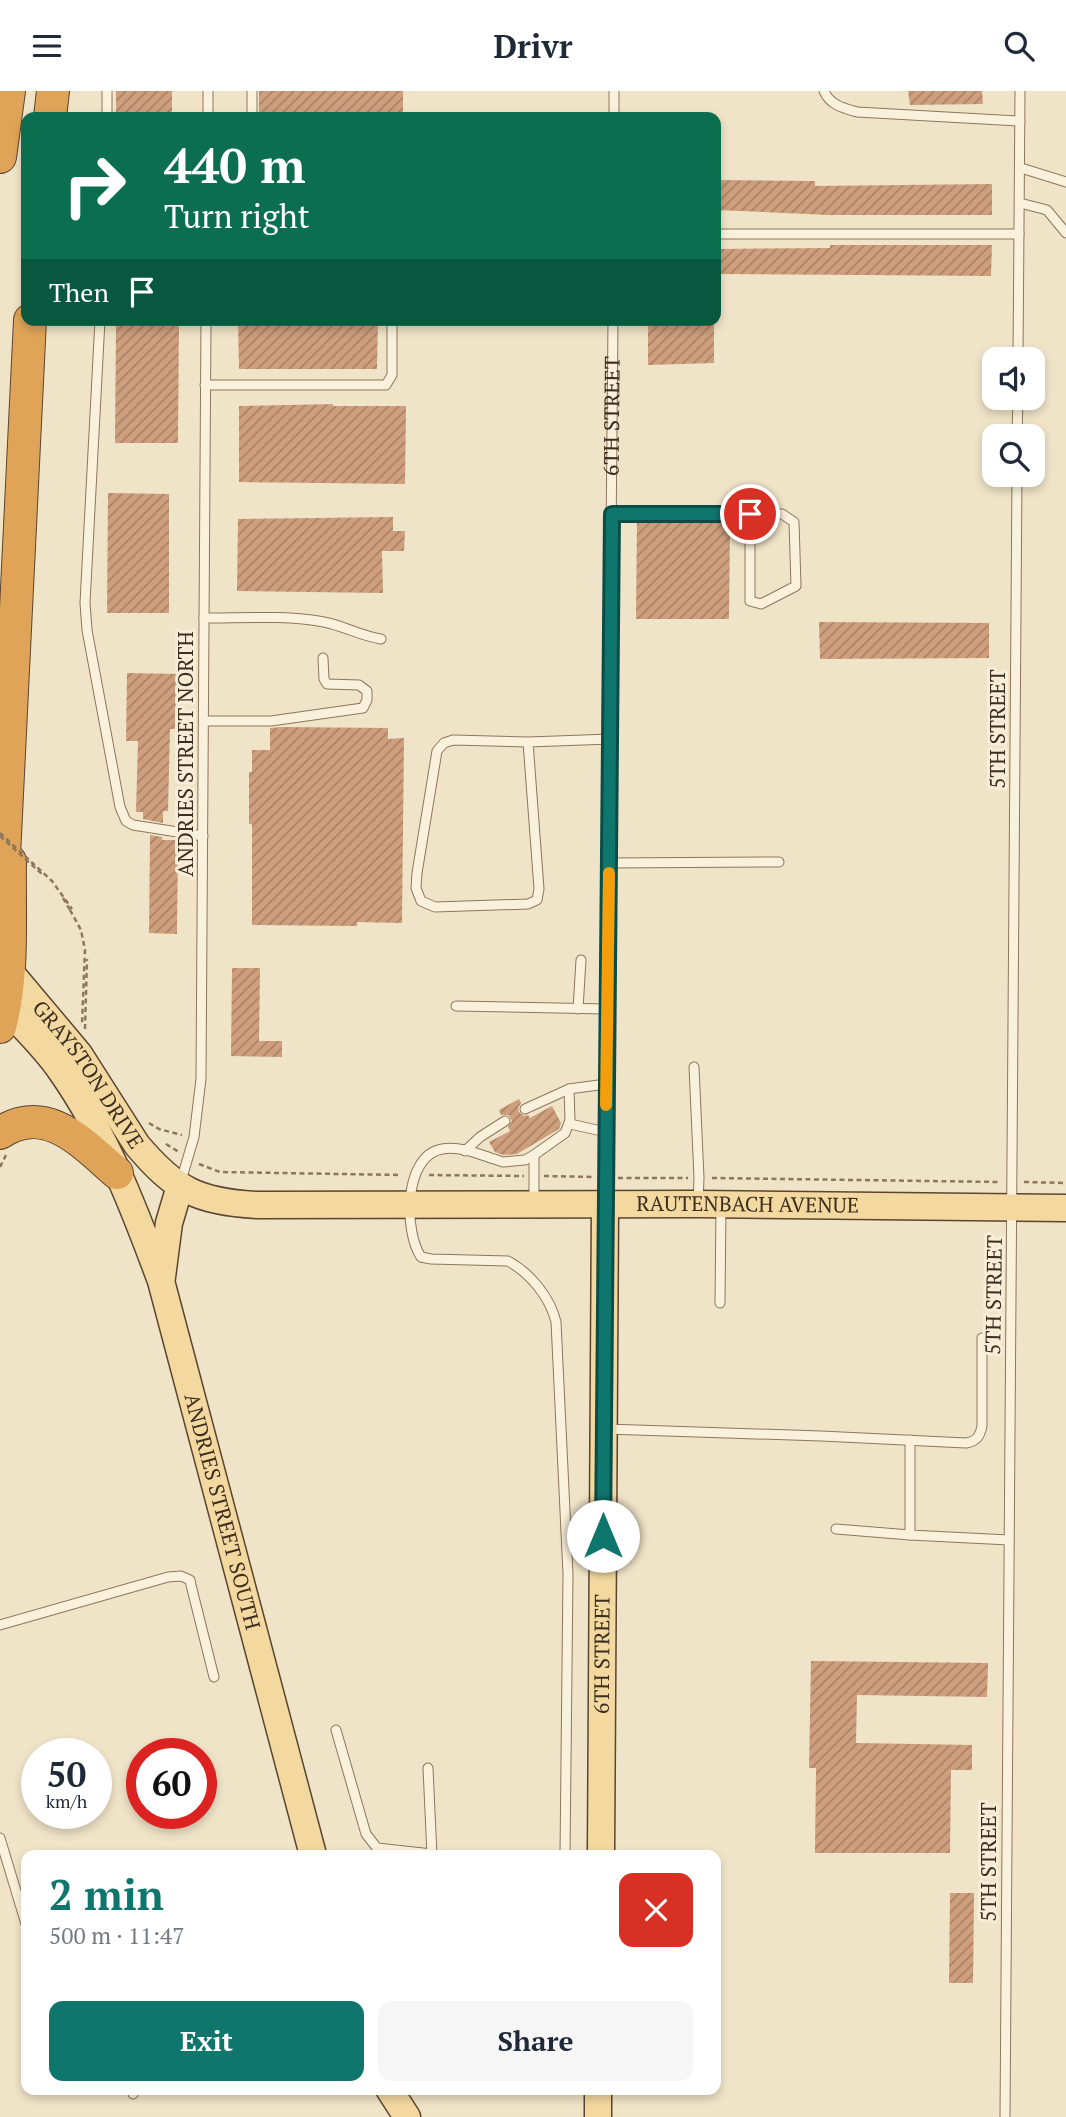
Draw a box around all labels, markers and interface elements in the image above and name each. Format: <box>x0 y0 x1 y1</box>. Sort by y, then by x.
text: Drivr <box>493 25 573 67</box>
icon: menu <box>28 27 66 65</box>
icon: search <box>1000 27 1038 65</box>
text: 440 m <box>164 132 306 197</box>
icon: right <box>49 140 140 231</box>
text: Turn right <box>164 195 310 237</box>
icon: arrive <box>123 273 161 311</box>
text: Then <box>49 275 109 309</box>
map controls <box>982 347 1045 487</box>
button: sound <box>982 347 1045 410</box>
street label: 6TH STREET <box>597 356 626 476</box>
button: search <box>982 424 1045 487</box>
pin <box>720 484 780 544</box>
icon: arrive <box>731 495 769 533</box>
street label: ANDRIES STREET NORTH <box>171 631 199 877</box>
street label: 5TH STREET <box>983 669 1011 789</box>
street label: GRAYSTON DRIVE <box>27 994 151 1154</box>
street label: RAUTENBACH AVENUE <box>636 1189 859 1219</box>
street label: 5TH STREET <box>978 1235 1008 1355</box>
street label: ANDRIES STREET SOUTH <box>178 1390 268 1633</box>
position arrow <box>566 1499 640 1573</box>
street label: 6TH STREET <box>587 1594 616 1714</box>
speed limit sign: 60 <box>126 1738 217 1829</box>
text: 50 <box>47 1751 86 1797</box>
text: km/h <box>46 1789 87 1813</box>
street label: 5TH STREET <box>974 1802 1002 1922</box>
text: 2 min <box>49 1866 164 1922</box>
button: close <box>619 1873 693 1947</box>
text: 500 m · 11:47 <box>49 1920 184 1951</box>
button: Exit <box>49 2001 364 2081</box>
button: Share <box>378 2001 693 2081</box>

